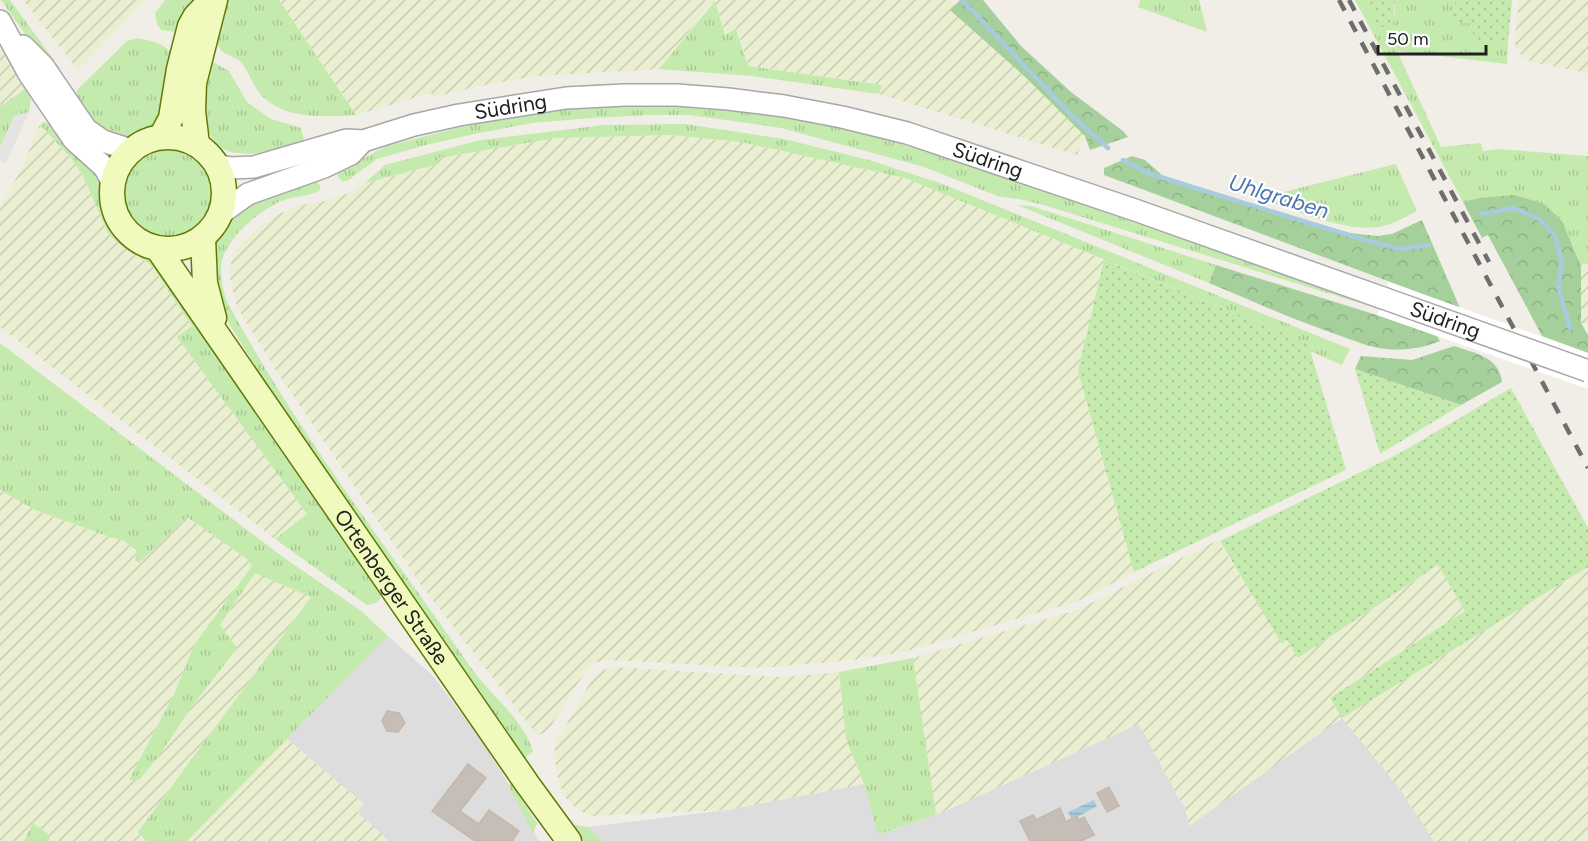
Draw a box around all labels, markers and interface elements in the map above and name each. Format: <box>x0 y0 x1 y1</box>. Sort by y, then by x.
scale bar <box>1378 18 1486 56</box>
text: 50 m <box>1387 28 1429 50</box>
street label: Südring <box>472 88 548 124</box>
street label: Südring <box>949 136 1026 183</box>
water label: Uhlgraben <box>1226 168 1332 224</box>
street label: Südring <box>1407 296 1484 344</box>
street label: Ortenberger Straße <box>329 504 454 670</box>

